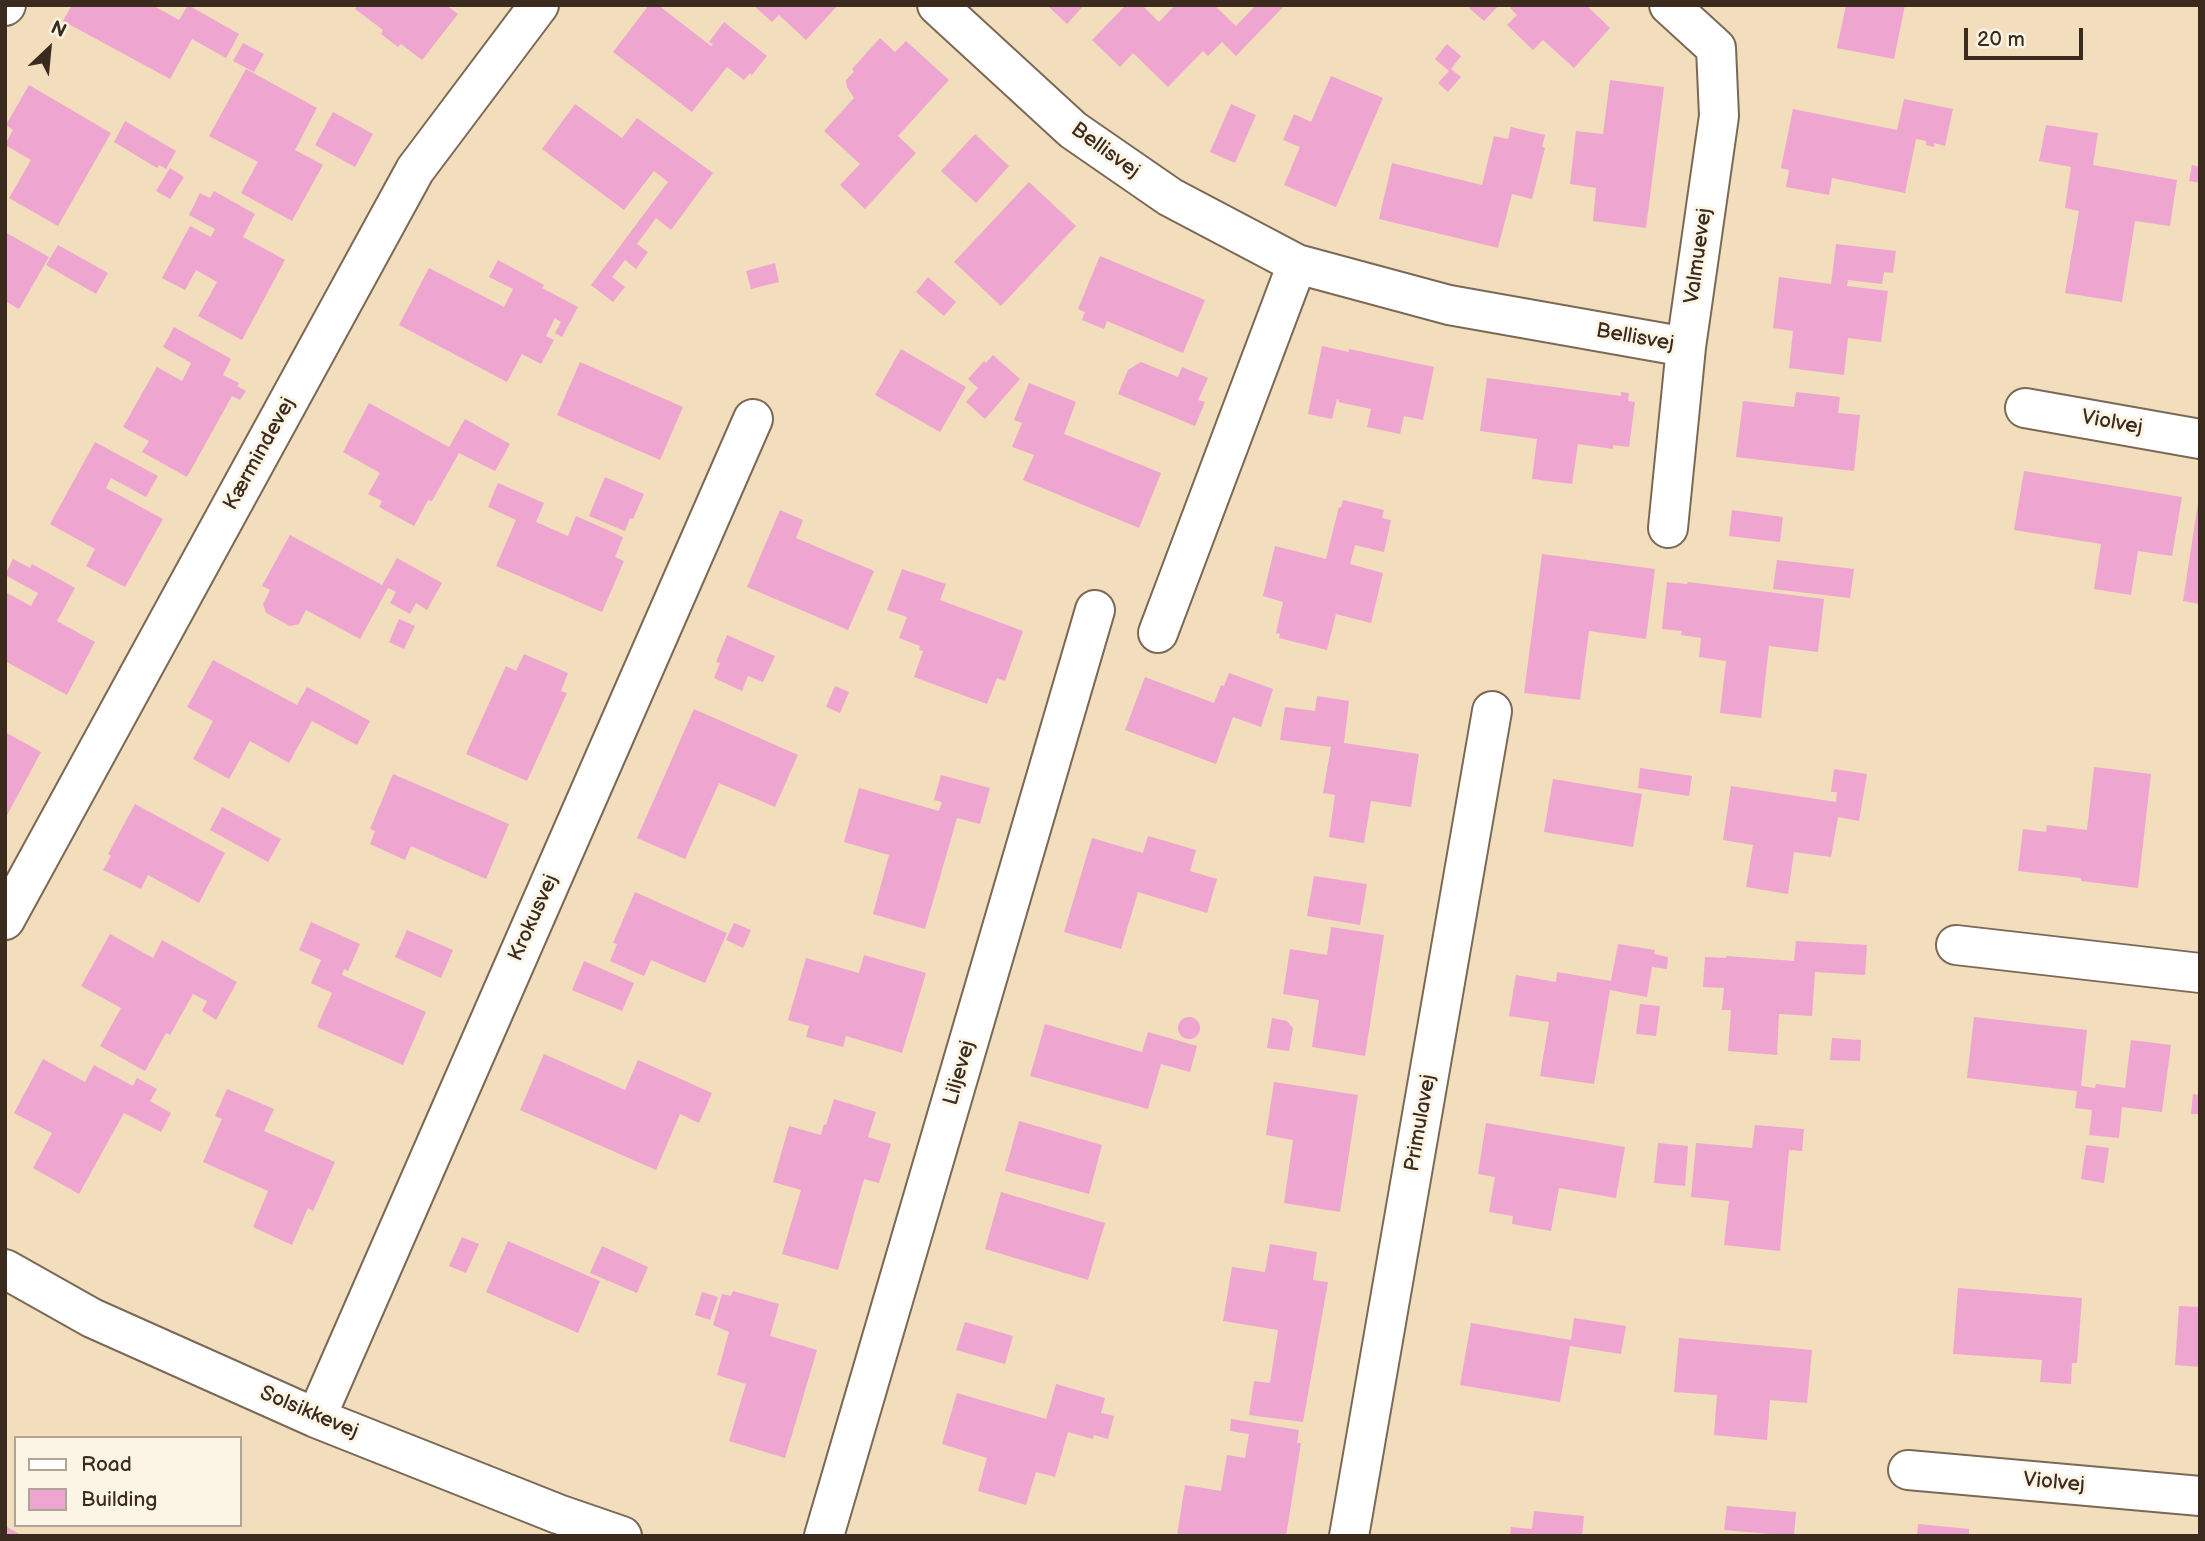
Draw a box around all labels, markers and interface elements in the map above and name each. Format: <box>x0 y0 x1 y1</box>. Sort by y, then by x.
north arrow <box>14 14 84 84</box>
scale bar <box>1967 14 2086 58</box>
text: N <box>47 16 70 43</box>
text: 20 m <box>1977 27 2025 52</box>
street label: Bellisvej <box>1066 118 1144 184</box>
street label: Valmuevej <box>1680 206 1718 306</box>
street label: Bellisvej <box>1594 319 1676 357</box>
street label: Kærmindevej <box>219 393 301 515</box>
street label: Violvej <box>2079 405 2145 441</box>
street label: Krokusvej <box>504 871 564 965</box>
street label: Liljevej <box>939 1038 981 1108</box>
street label: Primulavej <box>1400 1072 1442 1174</box>
street label: Solsikkevej <box>256 1381 362 1445</box>
legend <box>14 1436 242 1527</box>
text: Road <box>81 1452 132 1477</box>
street label: Violvej <box>2022 1468 2086 1498</box>
text: Building <box>81 1487 157 1512</box>

